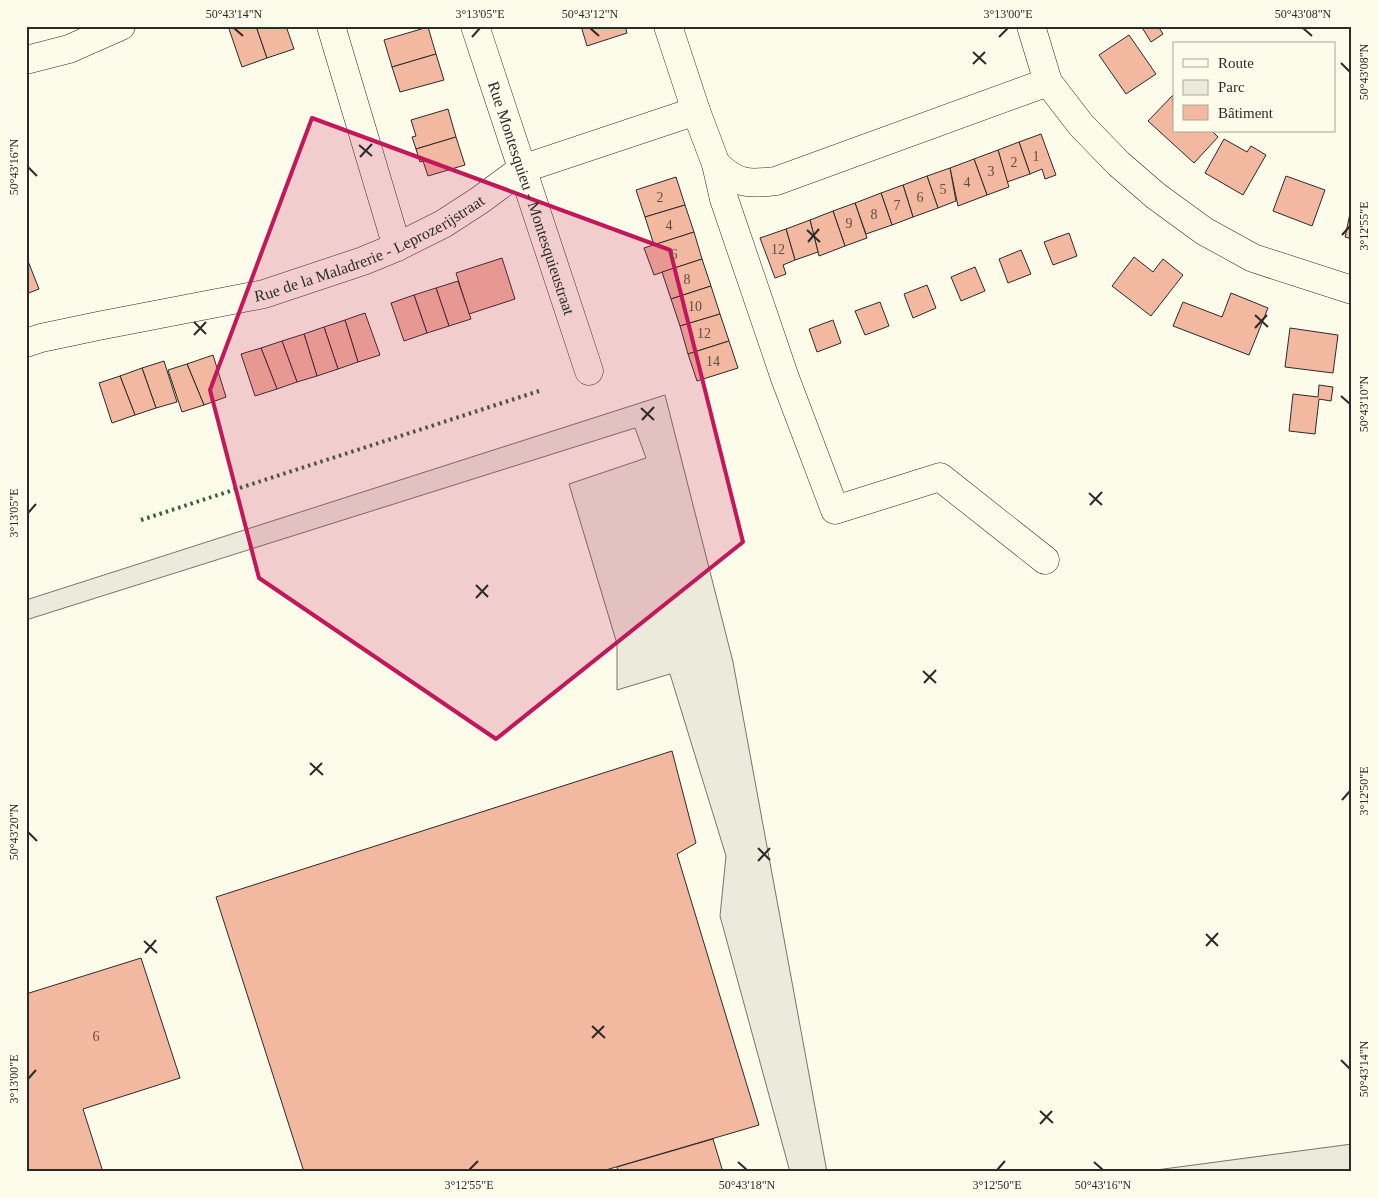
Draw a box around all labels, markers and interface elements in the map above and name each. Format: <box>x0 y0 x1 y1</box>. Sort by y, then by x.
text: 50°43'14"N <box>206 7 263 21</box>
text: 3°13'05"E <box>455 7 505 21</box>
text: 50°43'12"N <box>562 7 619 21</box>
text: 3°13'00"E <box>983 7 1033 21</box>
text: 50°43'08"N <box>1275 7 1332 21</box>
legend <box>1173 42 1336 132</box>
text: 50°43'08"N <box>1357 43 1371 100</box>
text: Route <box>1218 55 1254 71</box>
street label: Rue Montesquieu - Montesquieustraat <box>485 79 578 317</box>
text: Parc <box>1218 79 1245 95</box>
text: Bâtiment <box>1218 105 1274 121</box>
text: 50°43'16"N <box>7 138 21 195</box>
house number: 1 <box>1033 149 1040 164</box>
house number: 2 <box>1011 155 1018 170</box>
house number: 3 <box>988 164 995 179</box>
house number: 4 <box>964 175 971 190</box>
house number: 5 <box>940 182 947 197</box>
house number: 2 <box>657 190 664 205</box>
house number: 6 <box>917 190 924 205</box>
street label: Rue de la Maladrerie - Leprozerijstraat <box>253 191 488 304</box>
house number: 7 <box>894 198 901 213</box>
text: 3°12'55"E <box>1357 201 1371 251</box>
house number: 8 <box>871 207 878 222</box>
house number: 9 <box>846 216 853 231</box>
house number: 4 <box>666 218 673 233</box>
house number: 12 <box>771 242 785 257</box>
house number: 6 <box>671 247 678 262</box>
house number: 8 <box>684 272 691 287</box>
house number: 10 <box>688 299 702 314</box>
house number: 12 <box>697 326 711 341</box>
house number: 14 <box>706 354 720 369</box>
text: 50°43'10"N <box>1357 375 1371 432</box>
text: 3°13'05"E <box>7 488 21 538</box>
text: 3°12'50"E <box>1357 766 1371 816</box>
text: 50°43'20"N <box>7 803 21 860</box>
house number: 6 <box>93 1029 100 1044</box>
text: 50°43'14"N <box>1357 1040 1371 1097</box>
text: 3°13'00"E <box>7 1054 21 1104</box>
text: 3°12'55"E <box>444 1178 494 1192</box>
text: 50°43'18"N <box>719 1178 776 1192</box>
text: 3°12'50"E <box>972 1178 1022 1192</box>
text: 50°43'16"N <box>1075 1178 1132 1192</box>

